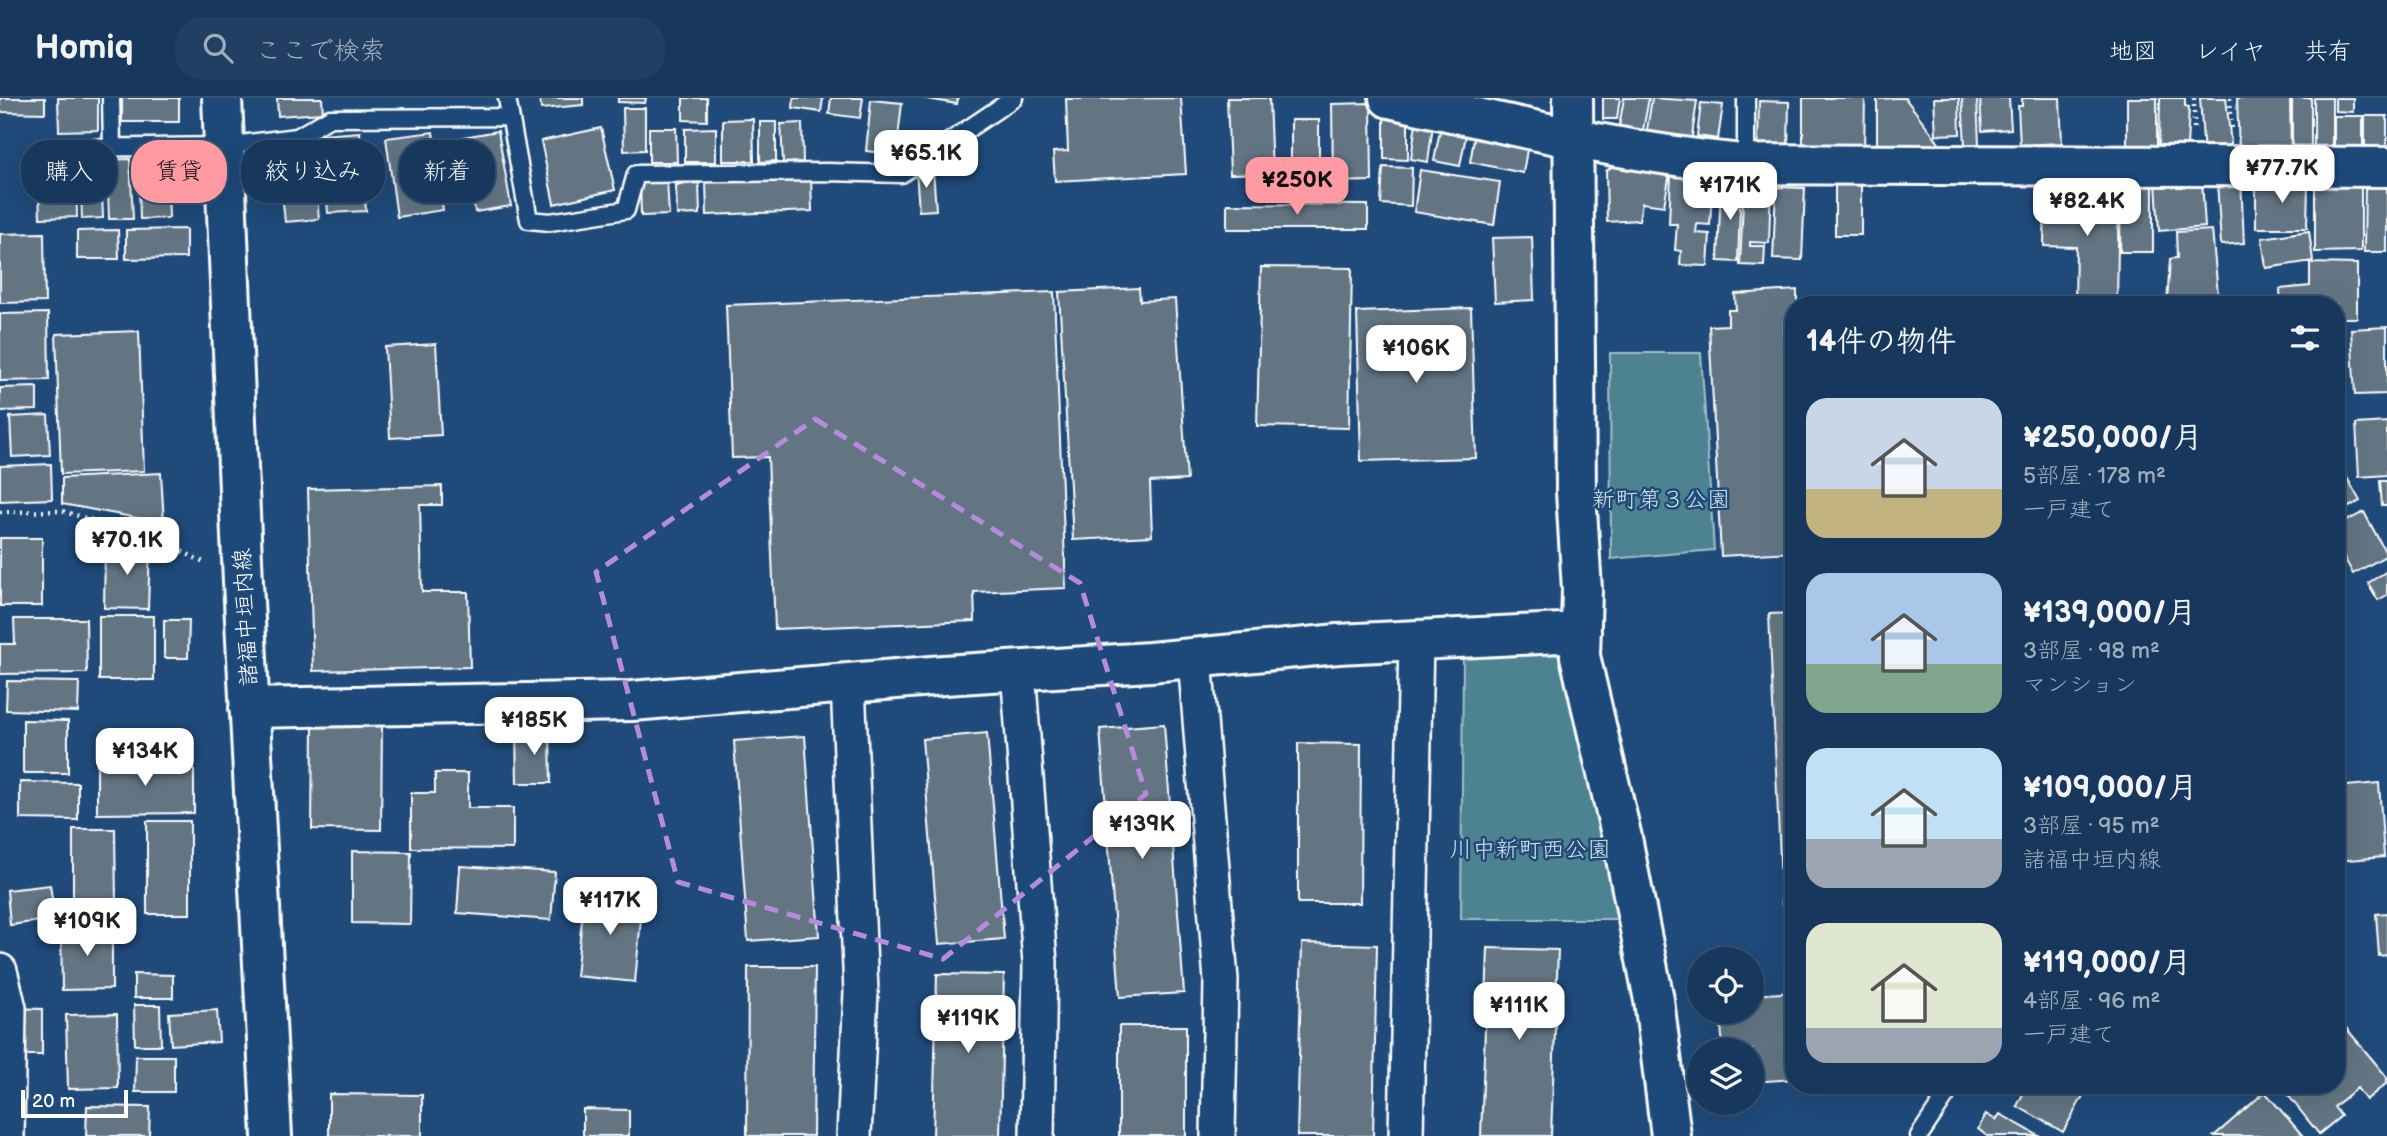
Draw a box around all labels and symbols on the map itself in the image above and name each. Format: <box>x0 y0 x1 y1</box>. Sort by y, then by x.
pin: ¥65.1K <box>869 130 983 190</box>
pin: ¥77.7K <box>2225 146 2339 205</box>
pin: ¥250K <box>1248 158 1346 217</box>
pin: ¥171K <box>1681 162 1779 222</box>
pin: ¥82.4K <box>2030 178 2144 238</box>
pin: ¥106K <box>1367 326 1465 385</box>
park label: 新町第３公園 <box>1592 486 1730 514</box>
pin: ¥70.1K <box>70 518 184 577</box>
street label: 諸福中垣内線 <box>228 547 264 687</box>
pin: ¥185K <box>485 698 583 757</box>
pin: ¥134K <box>96 728 194 788</box>
pin: ¥139K <box>1093 802 1191 861</box>
park label: 川中新町西公園 <box>1450 836 1611 864</box>
pin: ¥117K <box>561 878 659 937</box>
pin: ¥109K <box>38 898 136 958</box>
pin: ¥111K <box>1470 982 1568 1042</box>
pin: ¥119K <box>919 996 1017 1055</box>
scale bar <box>21 1087 128 1119</box>

